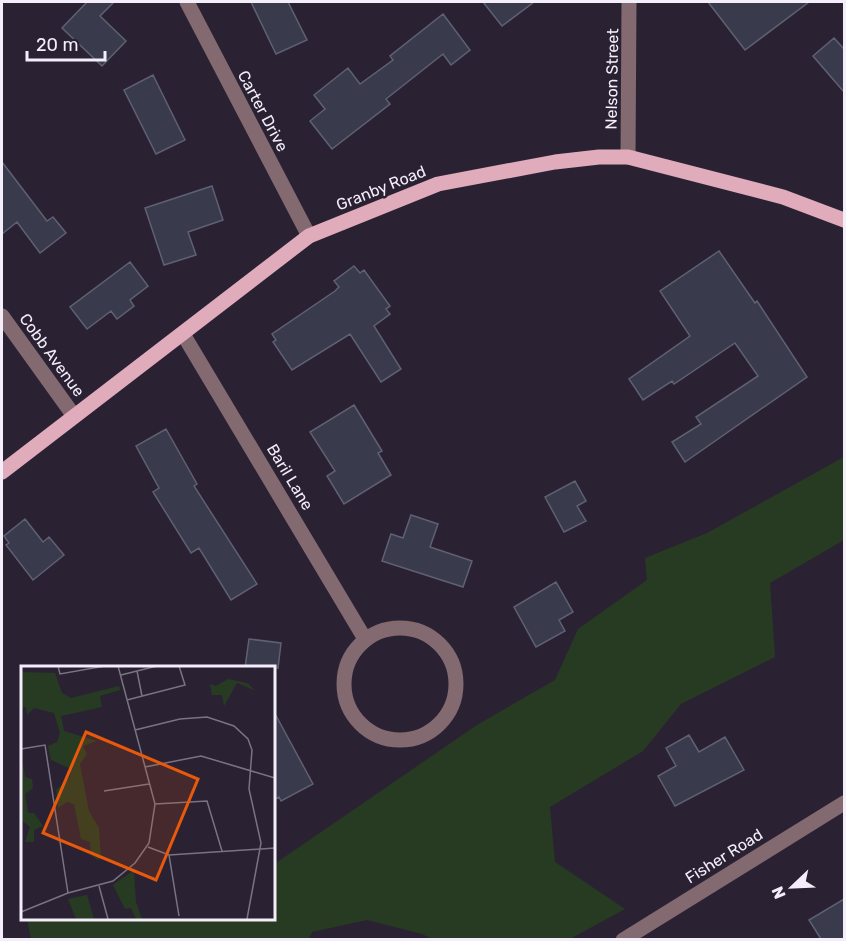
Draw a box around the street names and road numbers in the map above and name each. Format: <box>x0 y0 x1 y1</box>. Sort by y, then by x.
street label: Nelson Street <box>602 28 622 130</box>
street label: Carter Drive <box>234 67 292 155</box>
street label: Granby Road <box>333 161 429 215</box>
street label: Cobb Avenue <box>15 310 89 400</box>
street label: Baril Lane <box>263 440 317 514</box>
street label: Fisher Road <box>682 825 766 887</box>

